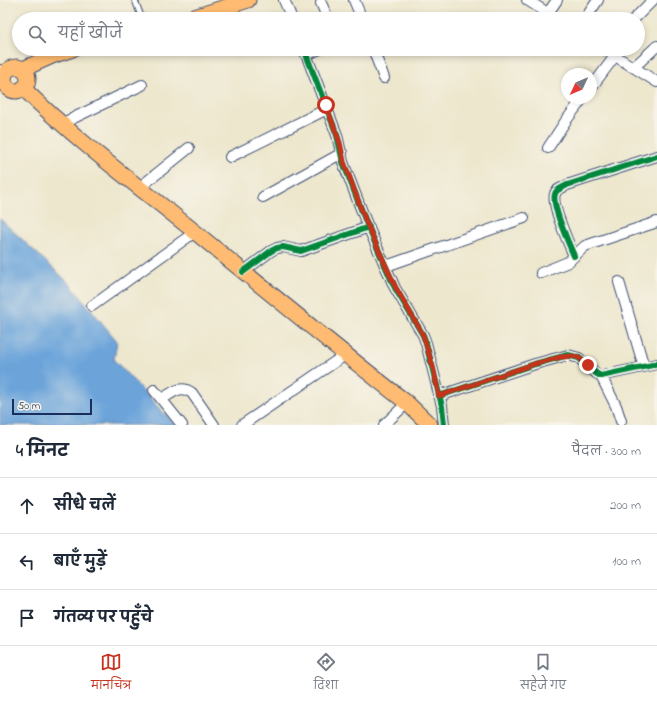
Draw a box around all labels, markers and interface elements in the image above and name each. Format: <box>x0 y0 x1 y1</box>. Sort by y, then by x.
search box <box>12 12 645 56</box>
icon: search <box>26 23 48 45</box>
text: यहाँ खोजें <box>58 23 122 45</box>
north arrow <box>561 68 597 104</box>
route start <box>317 96 335 114</box>
route end <box>579 356 597 374</box>
scale bar <box>12 397 92 416</box>
text: 50 m <box>18 398 40 414</box>
text: 4 मिनट <box>16 439 69 464</box>
text: पैदल · 300 m <box>572 442 641 461</box>
icon: ahead <box>16 495 38 517</box>
text: सीधे चलें <box>54 495 115 517</box>
text: 200 m <box>610 496 641 515</box>
icon: left <box>16 551 38 573</box>
text: बाएँ मुड़ें <box>54 551 107 573</box>
text: 100 m <box>612 552 641 571</box>
icon: arrive <box>16 607 38 629</box>
text: गंतव्य पर पहुँचे <box>54 607 153 629</box>
tab: मानचित्र <box>91 651 131 697</box>
tab: दिशा <box>313 651 338 697</box>
tab: सहेजे गए <box>520 651 566 697</box>

